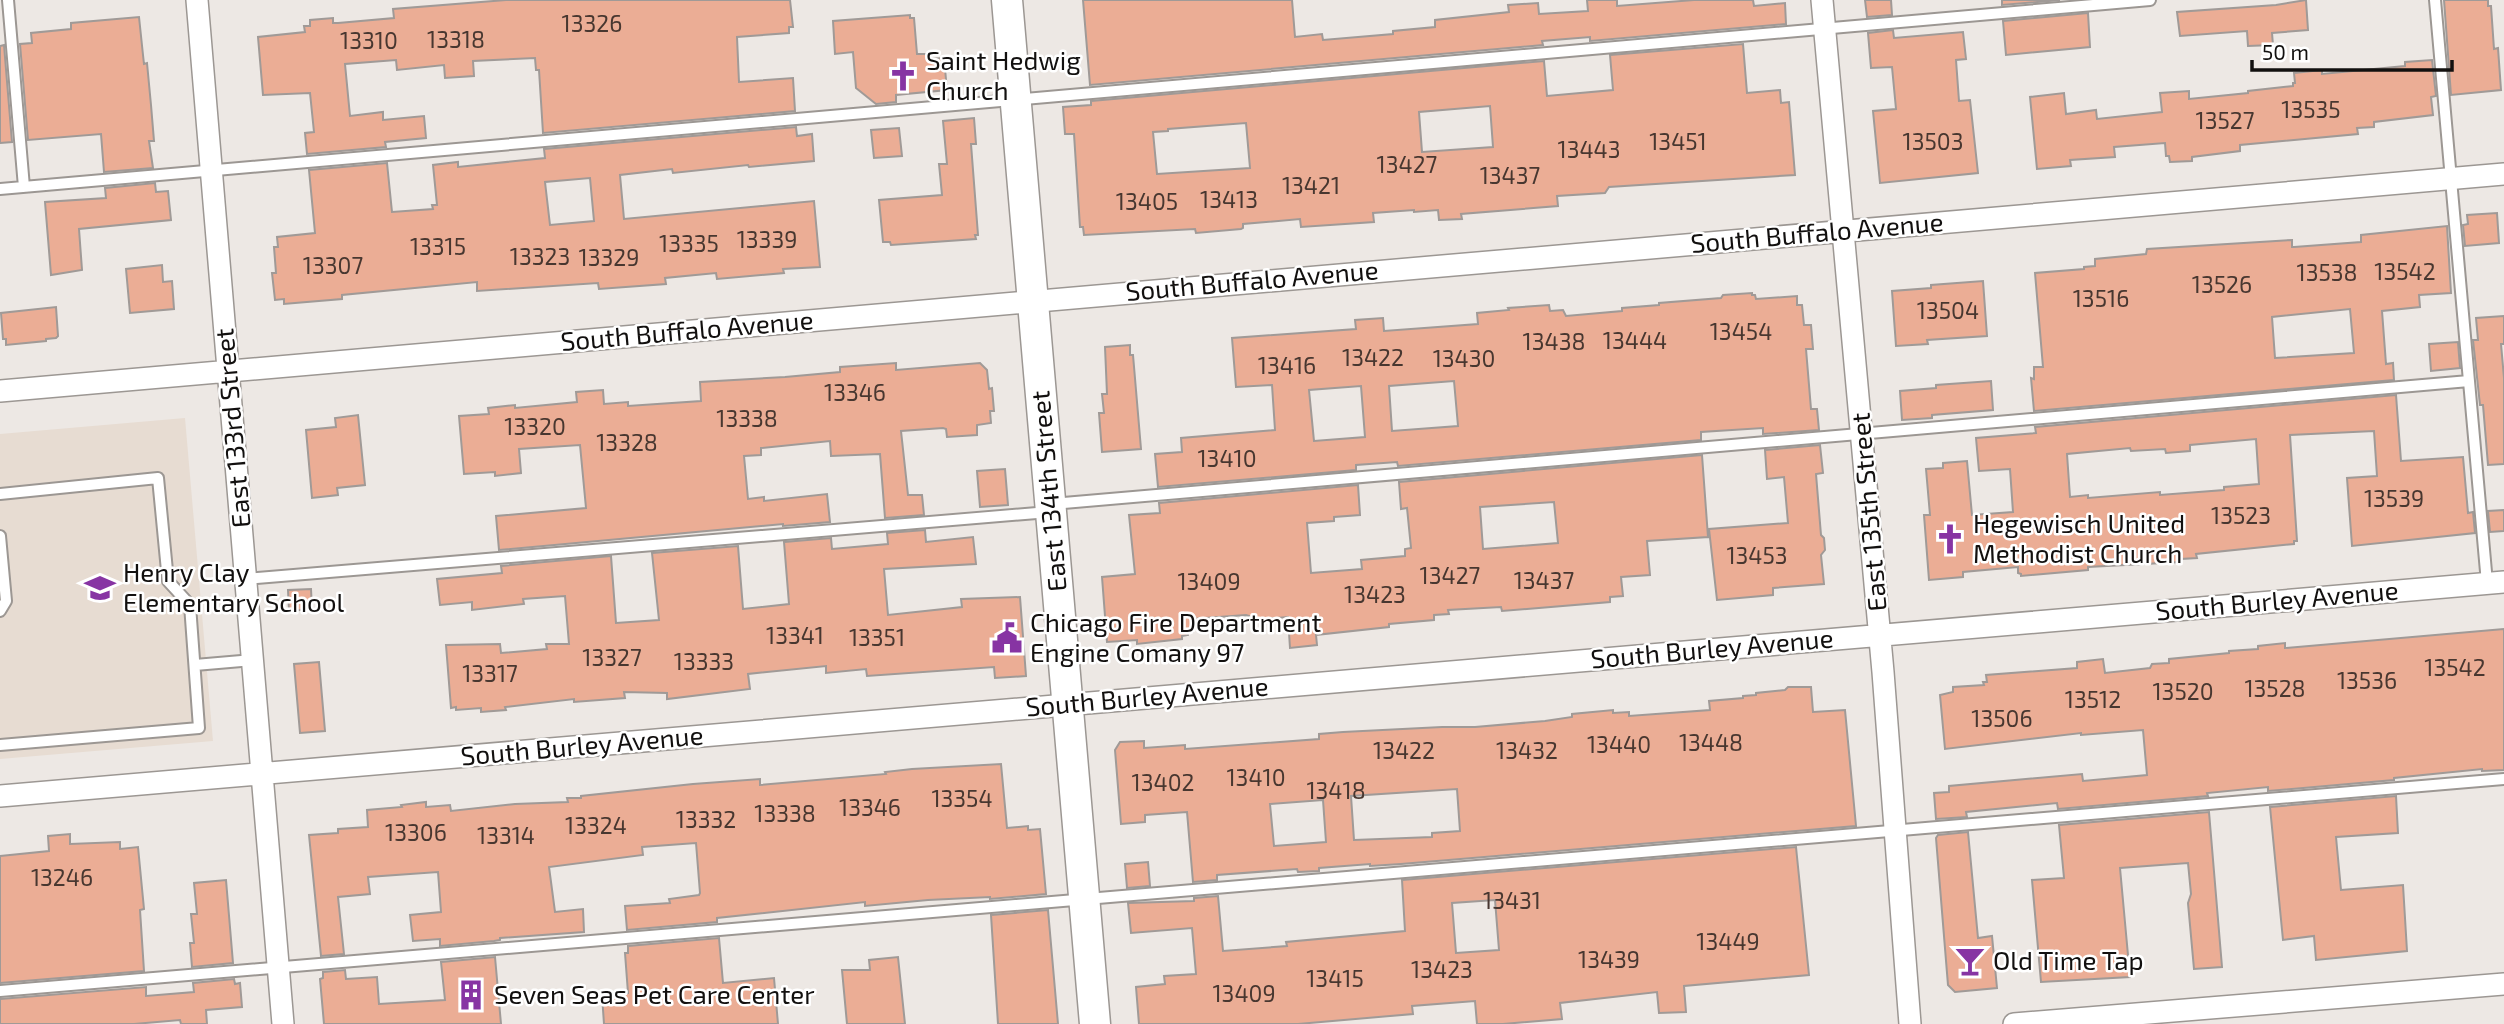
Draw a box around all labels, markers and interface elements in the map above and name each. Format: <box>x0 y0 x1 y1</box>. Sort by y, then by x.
house number: 13326 <box>562 9 622 37</box>
house number: 13318 <box>427 25 485 53</box>
house number: 13310 <box>340 26 398 54</box>
scale bar <box>2252 28 2452 72</box>
text: 50 m <box>2262 39 2309 64</box>
place label: Saint Hedwig Church <box>926 44 1081 105</box>
church icon: Saint Hedwig Church <box>886 59 920 93</box>
house number: 13535 <box>2281 95 2341 123</box>
house number: 13527 <box>2196 106 2255 134</box>
house number: 13451 <box>1649 127 1707 155</box>
house number: 13503 <box>1903 127 1963 155</box>
house number: 13443 <box>1557 135 1621 163</box>
house number: 13427 <box>1377 150 1438 178</box>
house number: 13437 <box>1480 161 1541 189</box>
house number: 13421 <box>1282 171 1340 199</box>
house number: 13413 <box>1200 185 1258 213</box>
house number: 13405 <box>1116 187 1178 215</box>
street label: South Buffalo Avenue <box>1689 205 1944 258</box>
house number: 13339 <box>737 225 797 253</box>
house number: 13335 <box>659 229 719 257</box>
house number: 13315 <box>410 232 466 260</box>
house number: 13323 <box>510 242 570 270</box>
house number: 13329 <box>579 243 639 271</box>
house number: 13307 <box>303 251 363 279</box>
street label: South Buffalo Avenue <box>1124 253 1379 306</box>
house number: 13542 <box>2374 257 2436 285</box>
house number: 13538 <box>2296 258 2358 286</box>
house number: 13526 <box>2192 270 2252 298</box>
house number: 13516 <box>2073 284 2129 312</box>
house number: 13504 <box>1917 296 1979 324</box>
street label: South Buffalo Avenue <box>559 303 814 356</box>
house number: 13454 <box>1710 317 1772 345</box>
house number: 13444 <box>1603 326 1667 354</box>
street label: East 133rd Street <box>207 327 256 529</box>
house number: 13438 <box>1523 327 1585 355</box>
house number: 13422 <box>1342 343 1404 371</box>
house number: 13430 <box>1433 344 1495 372</box>
house number: 13416 <box>1258 351 1316 379</box>
house number: 13346 <box>824 378 886 406</box>
street label: East 134th Street <box>1023 389 1072 593</box>
house number: 13338 <box>716 404 778 432</box>
street label: East 135th Street <box>1843 411 1892 613</box>
house number: 13320 <box>504 412 566 440</box>
house number: 13328 <box>596 428 658 456</box>
house number: 13410 <box>1197 444 1257 472</box>
house number: 13539 <box>2364 484 2424 512</box>
house number: 13523 <box>2211 501 2271 529</box>
place label: Hegewisch United Methodist Church <box>1973 507 2185 568</box>
church icon: Hegewisch United Methodist Church <box>1933 522 1967 556</box>
house number: 13453 <box>1726 541 1788 569</box>
place label: Henry Clay Elementary School <box>123 556 345 617</box>
house number: 13427 <box>1420 561 1481 589</box>
house number: 13437 <box>1514 566 1575 594</box>
house number: 13409 <box>1177 567 1241 595</box>
school or university icon: Henry Clay Elementary School <box>83 571 117 605</box>
street label: South Burley Avenue <box>2154 573 2399 626</box>
house number: 13423 <box>1344 580 1406 608</box>
place label: Chicago Fire Department Engine Comany 97 <box>1030 606 1321 667</box>
house number: 13341 <box>766 621 824 649</box>
public building icon: Chicago Fire Department Engine Comany 97 <box>990 621 1024 655</box>
street label: South Burley Avenue <box>1589 621 1834 674</box>
house number: 13351 <box>849 623 905 651</box>
house number: 13327 <box>582 643 642 671</box>
house number: 13333 <box>674 647 734 675</box>
house number: 13542 <box>2424 653 2486 681</box>
house number: 13317 <box>462 659 518 687</box>
house number: 13536 <box>2337 666 2397 694</box>
street label: South Burley Avenue <box>1024 669 1269 722</box>
house number: 13528 <box>2244 674 2306 702</box>
house number: 13520 <box>2152 677 2214 705</box>
house number: 13512 <box>2065 685 2121 713</box>
house number: 13506 <box>1971 704 2033 732</box>
street label: South Burley Avenue <box>459 718 704 771</box>
house number: 13448 <box>1679 728 1743 756</box>
house number: 13440 <box>1587 730 1651 758</box>
house number: 13422 <box>1373 736 1435 764</box>
house number: 13432 <box>1496 736 1558 764</box>
house number: 13410 <box>1226 763 1286 791</box>
house number: 13402 <box>1132 768 1194 796</box>
house number: 13418 <box>1306 776 1366 804</box>
house number: 13354 <box>931 784 993 812</box>
house number: 13346 <box>839 793 901 821</box>
house number: 13338 <box>754 799 816 827</box>
house number: 13332 <box>676 805 736 833</box>
house number: 13324 <box>565 811 627 839</box>
house number: 13306 <box>385 818 447 846</box>
house number: 13314 <box>477 821 535 849</box>
house number: 13246 <box>31 863 93 891</box>
house number: 13431 <box>1483 886 1541 914</box>
house number: 13449 <box>1696 927 1760 955</box>
bar icon: Old Time Tap <box>1953 944 1987 978</box>
place label: Old Time Tap <box>1993 944 2144 975</box>
house number: 13439 <box>1578 945 1640 973</box>
house number: 13423 <box>1411 955 1473 983</box>
house number: 13415 <box>1306 964 1364 992</box>
building icon: Seven Seas Pet Care Center <box>454 978 488 1012</box>
place label: Seven Seas Pet Care Center <box>494 978 815 1009</box>
house number: 13409 <box>1212 979 1276 1007</box>

